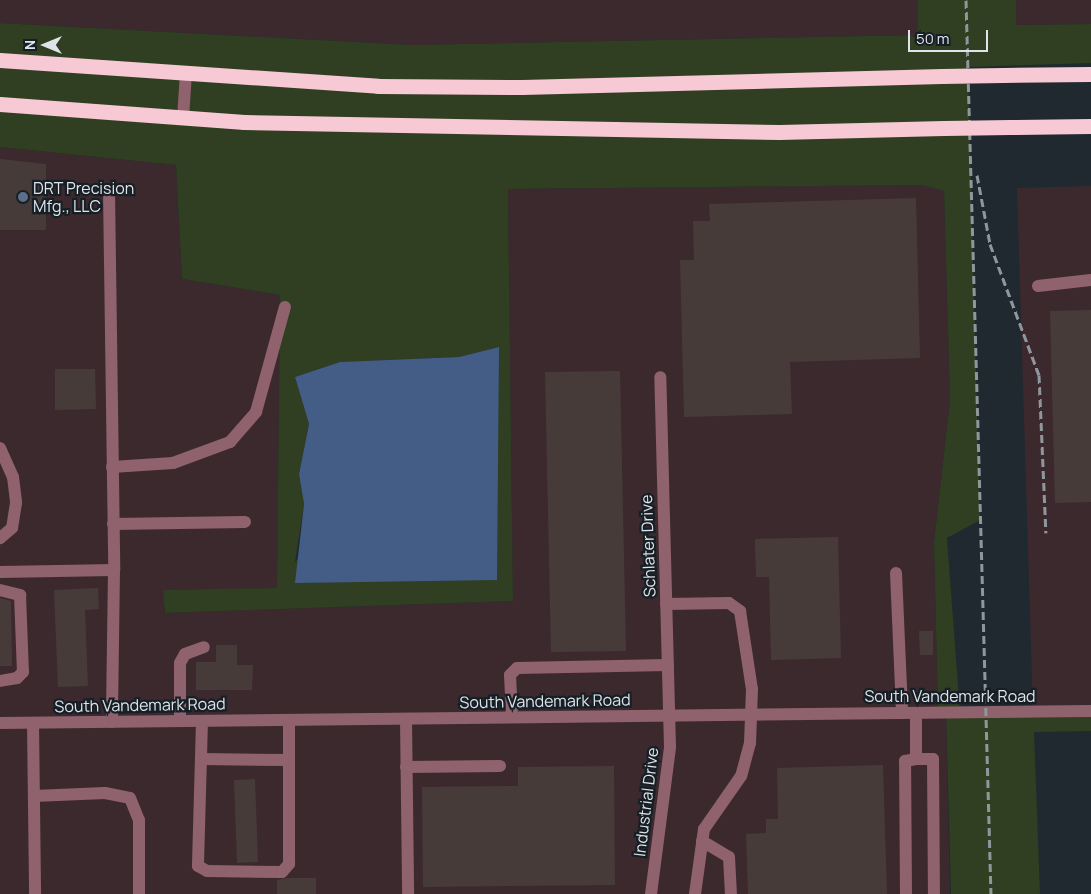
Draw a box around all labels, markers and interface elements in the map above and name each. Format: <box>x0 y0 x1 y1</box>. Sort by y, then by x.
north arrow <box>20 20 70 70</box>
scale bar <box>911 20 991 52</box>
text: 50 m <box>916 28 950 49</box>
text: N <box>20 40 39 50</box>
place label: DRT Precision Mfg., LLC <box>33 178 135 216</box>
marker: DRT Precision Mfg., LLC <box>17 191 29 203</box>
street label: Schlater Drive <box>637 494 659 598</box>
street label: South Vandemark Road <box>864 686 1036 706</box>
street label: South Vandemark Road <box>459 690 631 712</box>
street label: South Vandemark Road <box>54 694 226 716</box>
street label: Industrial Drive <box>630 746 662 858</box>

